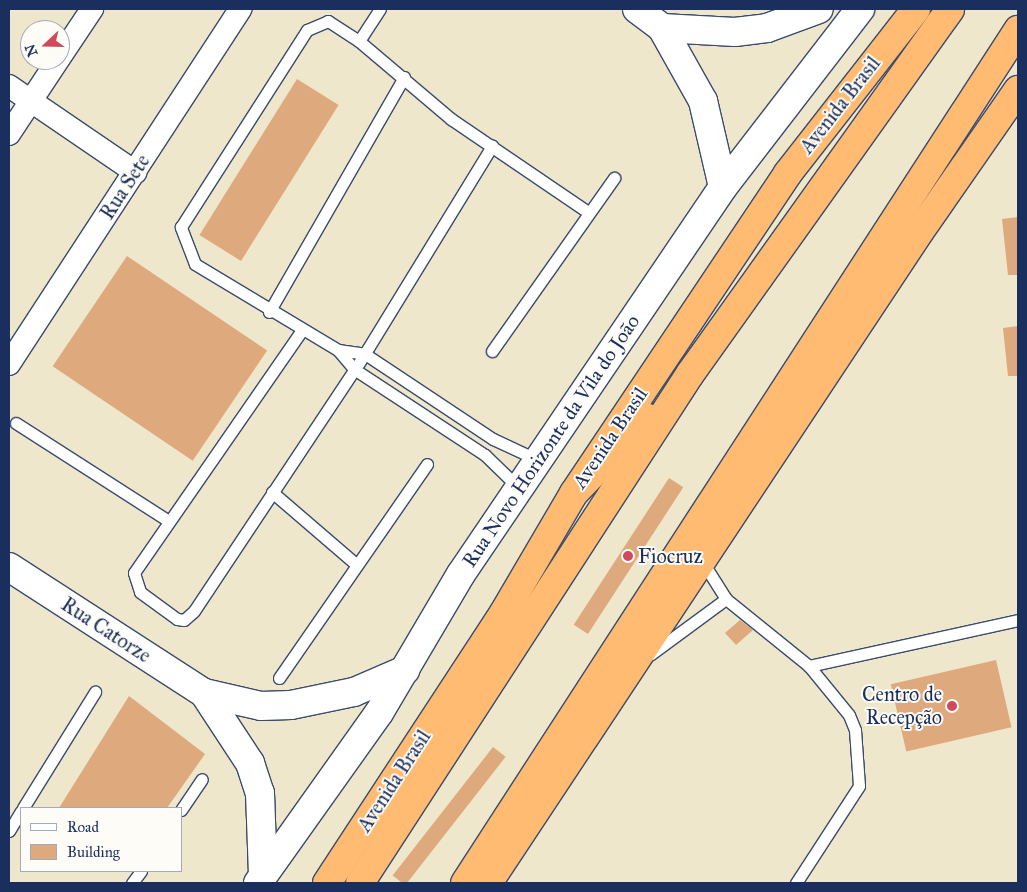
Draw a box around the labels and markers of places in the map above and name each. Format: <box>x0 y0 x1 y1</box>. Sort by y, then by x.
place label: Fiocruz <box>638 544 703 568</box>
marker: Fiocruz <box>622 550 634 562</box>
place label: Centro de Recepção <box>862 682 942 729</box>
marker: Centro de Recepção <box>946 700 958 712</box>

